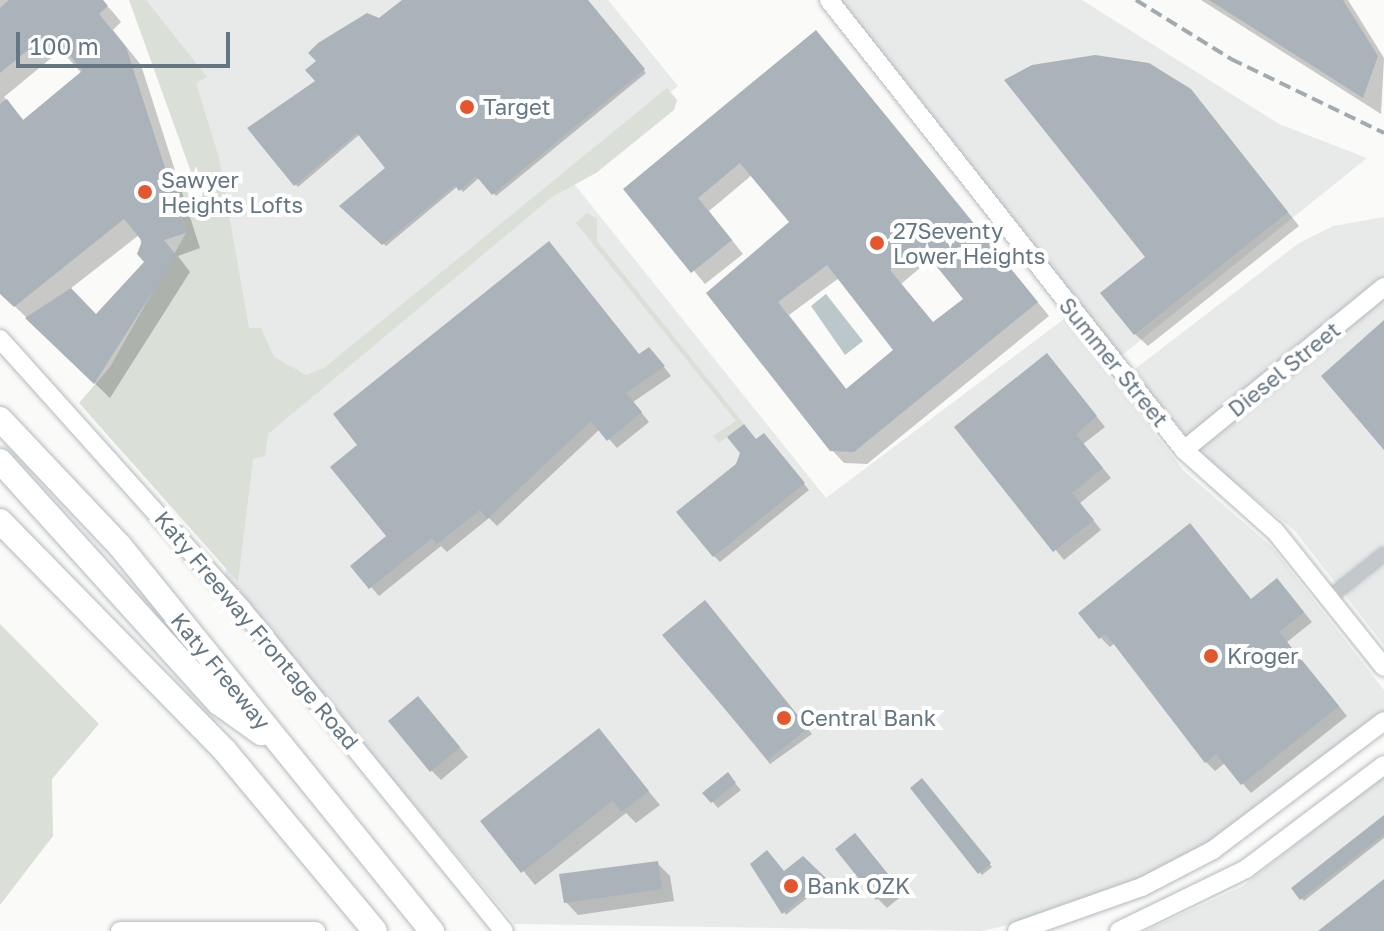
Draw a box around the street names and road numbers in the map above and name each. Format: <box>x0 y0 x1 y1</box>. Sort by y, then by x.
street label: Summer Street <box>1054 292 1174 432</box>
street label: Diesel Street <box>1223 316 1345 422</box>
street label: Katy Freeway Frontage Road <box>149 505 365 755</box>
street label: Katy Freeway <box>166 607 276 735</box>

